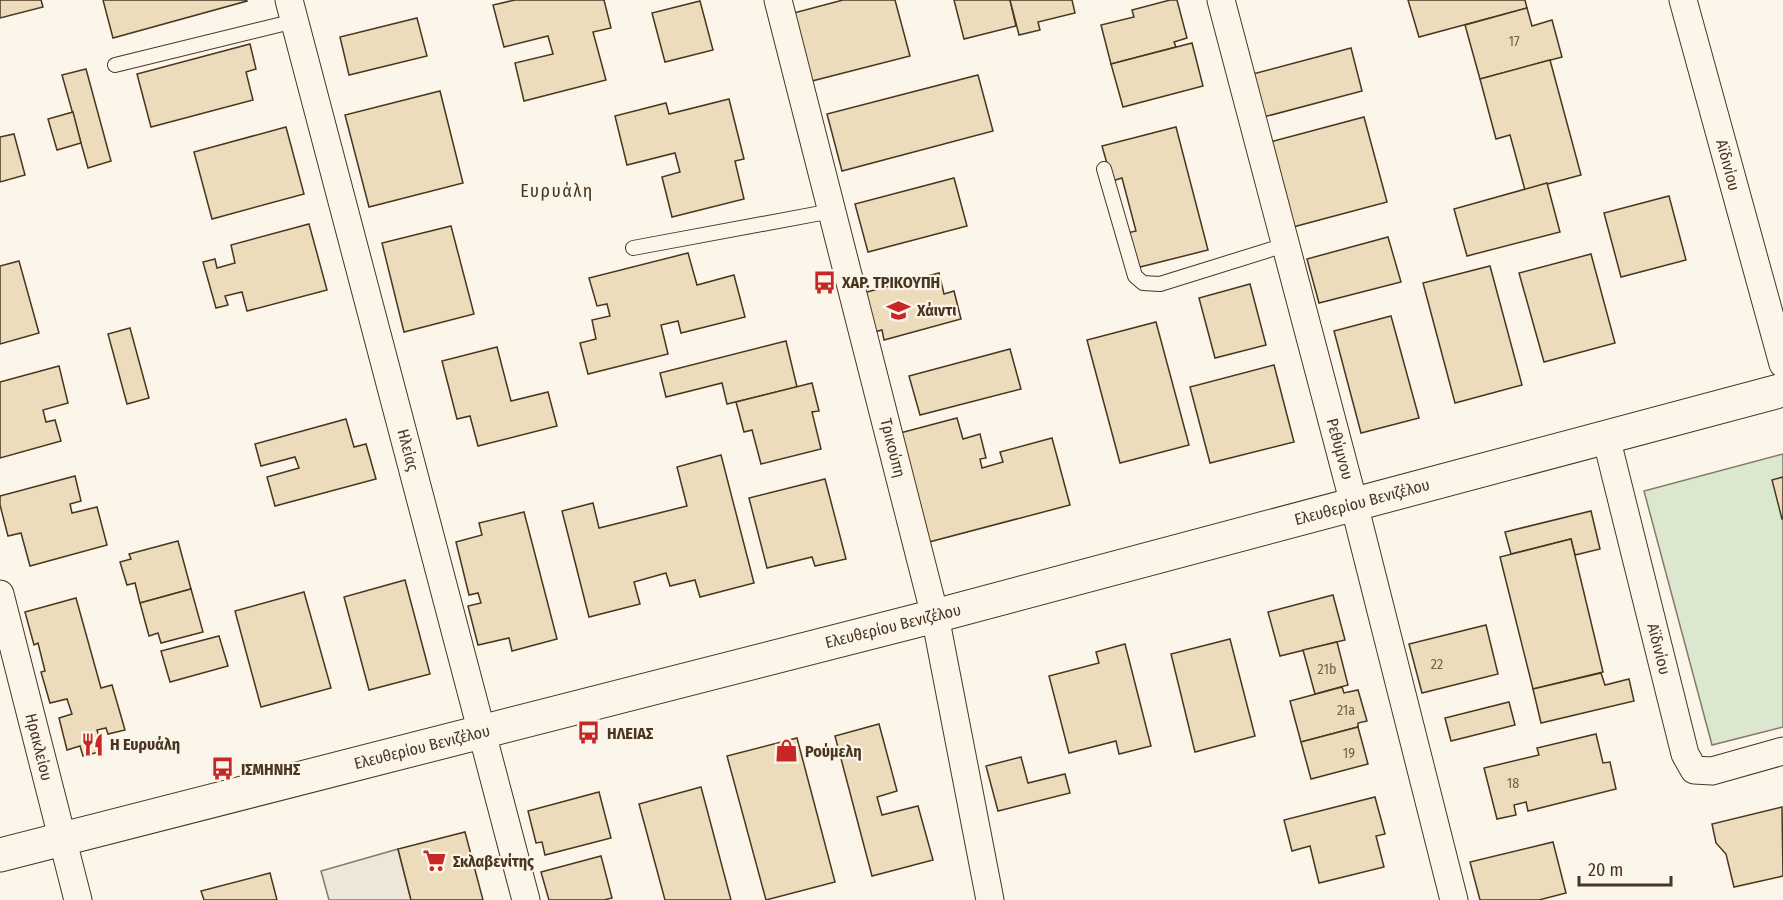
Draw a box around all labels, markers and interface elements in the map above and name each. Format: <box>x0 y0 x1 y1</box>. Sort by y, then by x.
house number: 17 <box>1508 33 1520 50</box>
street label: Αϊδινίου <box>1712 137 1744 193</box>
district label: Ευρυάλη <box>520 180 594 202</box>
bus stop icon: ΧΑΡ. ΤΡΙΚΟΥΠΗ <box>811 269 837 295</box>
place label: ΧΑΡ. ΤΡΙΚΟΥΠΗ <box>841 273 940 292</box>
school or university icon: Χάιντι <box>886 297 912 323</box>
place label: Χάιντι <box>916 301 957 320</box>
street label: Τρικούπη <box>876 416 910 480</box>
street label: Ρεθύμνου <box>1323 416 1357 482</box>
street label: Ηλείας <box>393 427 423 473</box>
street label: Ελευθερίου Βενιζέλου <box>1292 475 1432 529</box>
street label: Ελευθερίου Βενιζέλου <box>823 600 963 652</box>
street label: Αϊδινίου <box>1643 621 1675 677</box>
house number: 22 <box>1431 656 1443 673</box>
house number: 21b <box>1318 661 1336 678</box>
house number: 21a <box>1337 702 1355 719</box>
street label: Ηρακλείου <box>21 711 57 783</box>
bus stop icon: ΗΛΕΙΑΣ <box>576 720 602 746</box>
street label: Ελευθερίου Βενιζέλου <box>352 721 492 773</box>
place label: ΗΛΕΙΑΣ <box>607 724 653 743</box>
restaurant icon: Η Ευρυάλη <box>79 731 105 757</box>
place label: Η Ευρυάλη <box>110 735 180 754</box>
shop icon: Ρούμελη <box>774 738 800 764</box>
place label: Ρούμελη <box>805 742 862 761</box>
house number: 19 <box>1343 745 1355 762</box>
bus stop icon: ΙΣΜΗΝΗΣ <box>210 756 236 782</box>
place label: ΙΣΜΗΝΗΣ <box>241 760 300 779</box>
house number: 18 <box>1507 775 1519 792</box>
supermarket icon: Σκλαβενίτης <box>422 848 448 874</box>
scale bar <box>1579 849 1670 887</box>
place label: Σκλαβενίτης <box>453 852 534 871</box>
text: 20 m <box>1588 859 1623 881</box>

